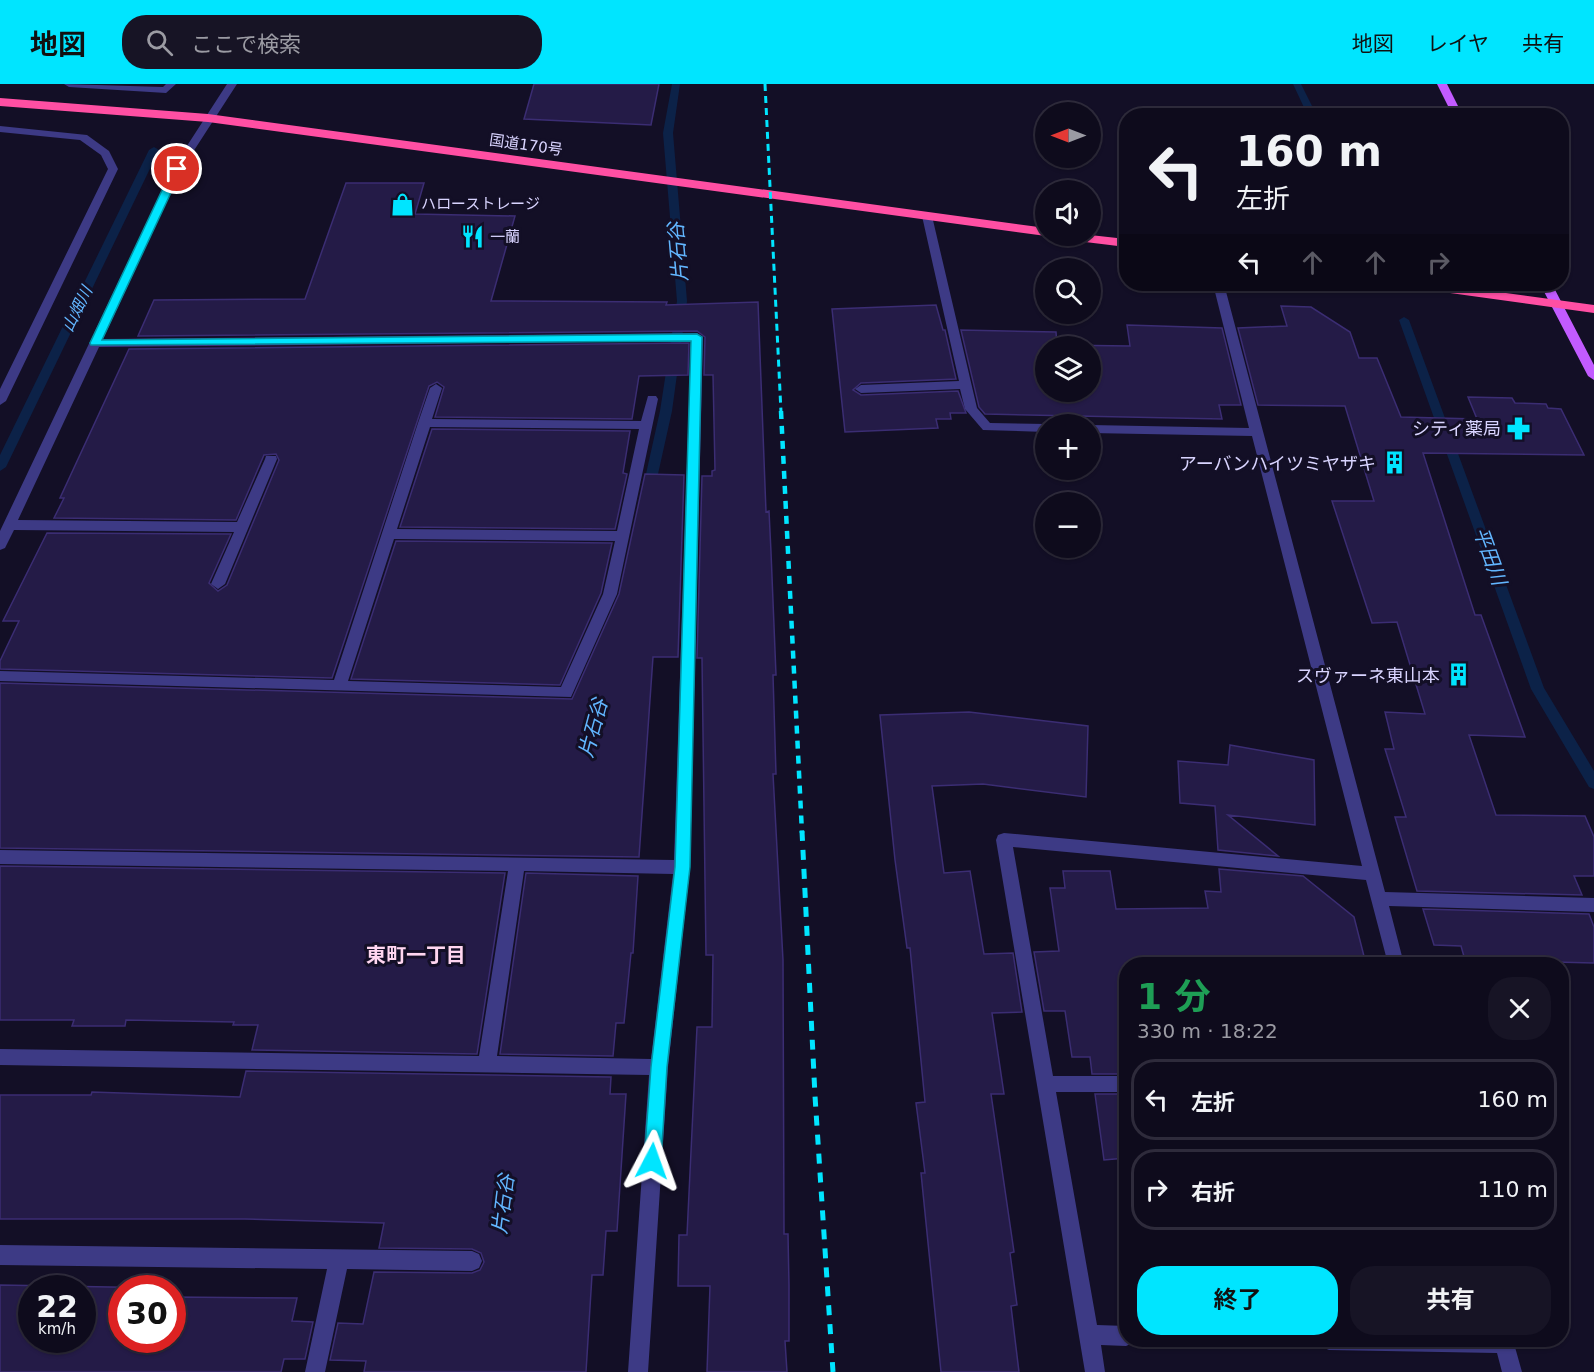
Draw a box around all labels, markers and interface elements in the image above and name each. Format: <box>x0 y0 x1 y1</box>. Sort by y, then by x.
search box <box>122 15 542 69</box>
icon: search <box>143 26 176 59</box>
text: 地図 <box>30 28 86 61</box>
text: ここで検索 <box>191 32 301 57</box>
text: 地図 <box>1352 32 1394 56</box>
text: レイヤ <box>1427 32 1489 56</box>
text: 共有 <box>1522 32 1564 56</box>
north arrow <box>1035 102 1101 168</box>
map controls <box>1035 102 1101 558</box>
text: 160 m <box>1236 127 1382 176</box>
street label: 国道170号 <box>488 131 564 159</box>
icon: left <box>1137 132 1215 210</box>
pin <box>151 143 202 194</box>
icon: arrive <box>160 152 193 185</box>
button: sound <box>1035 180 1101 246</box>
text: 左折 <box>1236 183 1290 214</box>
shop icon: ハローストレージ <box>390 191 416 217</box>
place label: ハローストレージ <box>421 195 540 213</box>
water label: 片石谷 <box>663 219 693 283</box>
restaurant icon: 一蘭 <box>459 224 485 250</box>
place label: 一蘭 <box>490 228 520 246</box>
icon: left <box>1233 246 1266 279</box>
icon: ahead <box>1296 246 1329 279</box>
icon: ahead <box>1359 246 1392 279</box>
icon: right <box>1422 246 1455 279</box>
button: search <box>1035 258 1101 324</box>
water label: 山畑川 <box>58 281 97 335</box>
button: layers <box>1035 336 1101 402</box>
button: + <box>1035 414 1101 480</box>
pharmacy icon: シティ薬局 <box>1506 415 1532 441</box>
place label: シティ薬局 <box>1412 418 1501 439</box>
building icon: アーバンハイツミヤザキ <box>1381 450 1407 476</box>
place label: アーバンハイツミヤザキ <box>1179 453 1376 474</box>
button: − <box>1035 492 1101 558</box>
water label: 平田川 <box>1468 524 1512 590</box>
building icon: スヴァーネ東山本 <box>1445 662 1471 688</box>
place label: スヴァーネ東山本 <box>1296 665 1440 686</box>
water label: 片石谷 <box>574 694 613 760</box>
district label: 東町一丁目 <box>366 943 466 967</box>
text: 1 分 <box>1137 976 1211 1017</box>
button: close <box>1488 977 1551 1040</box>
text: 330 m · 18:22 <box>1137 1019 1278 1043</box>
icon: left <box>1140 1083 1173 1116</box>
text: 160 m <box>1478 1087 1548 1112</box>
text: 左折 <box>1191 1090 1235 1115</box>
position arrow <box>620 1129 684 1193</box>
water label: 片石谷 <box>487 1171 519 1235</box>
icon: right <box>1140 1173 1173 1206</box>
text: 110 m <box>1478 1177 1548 1202</box>
text: 右折 <box>1191 1180 1235 1205</box>
button: 終了 <box>1137 1266 1338 1335</box>
button: 共有 <box>1350 1266 1551 1335</box>
speed limit sign: 30 <box>108 1275 186 1353</box>
text: 22 <box>36 1289 78 1324</box>
text: km/h <box>38 1320 76 1338</box>

